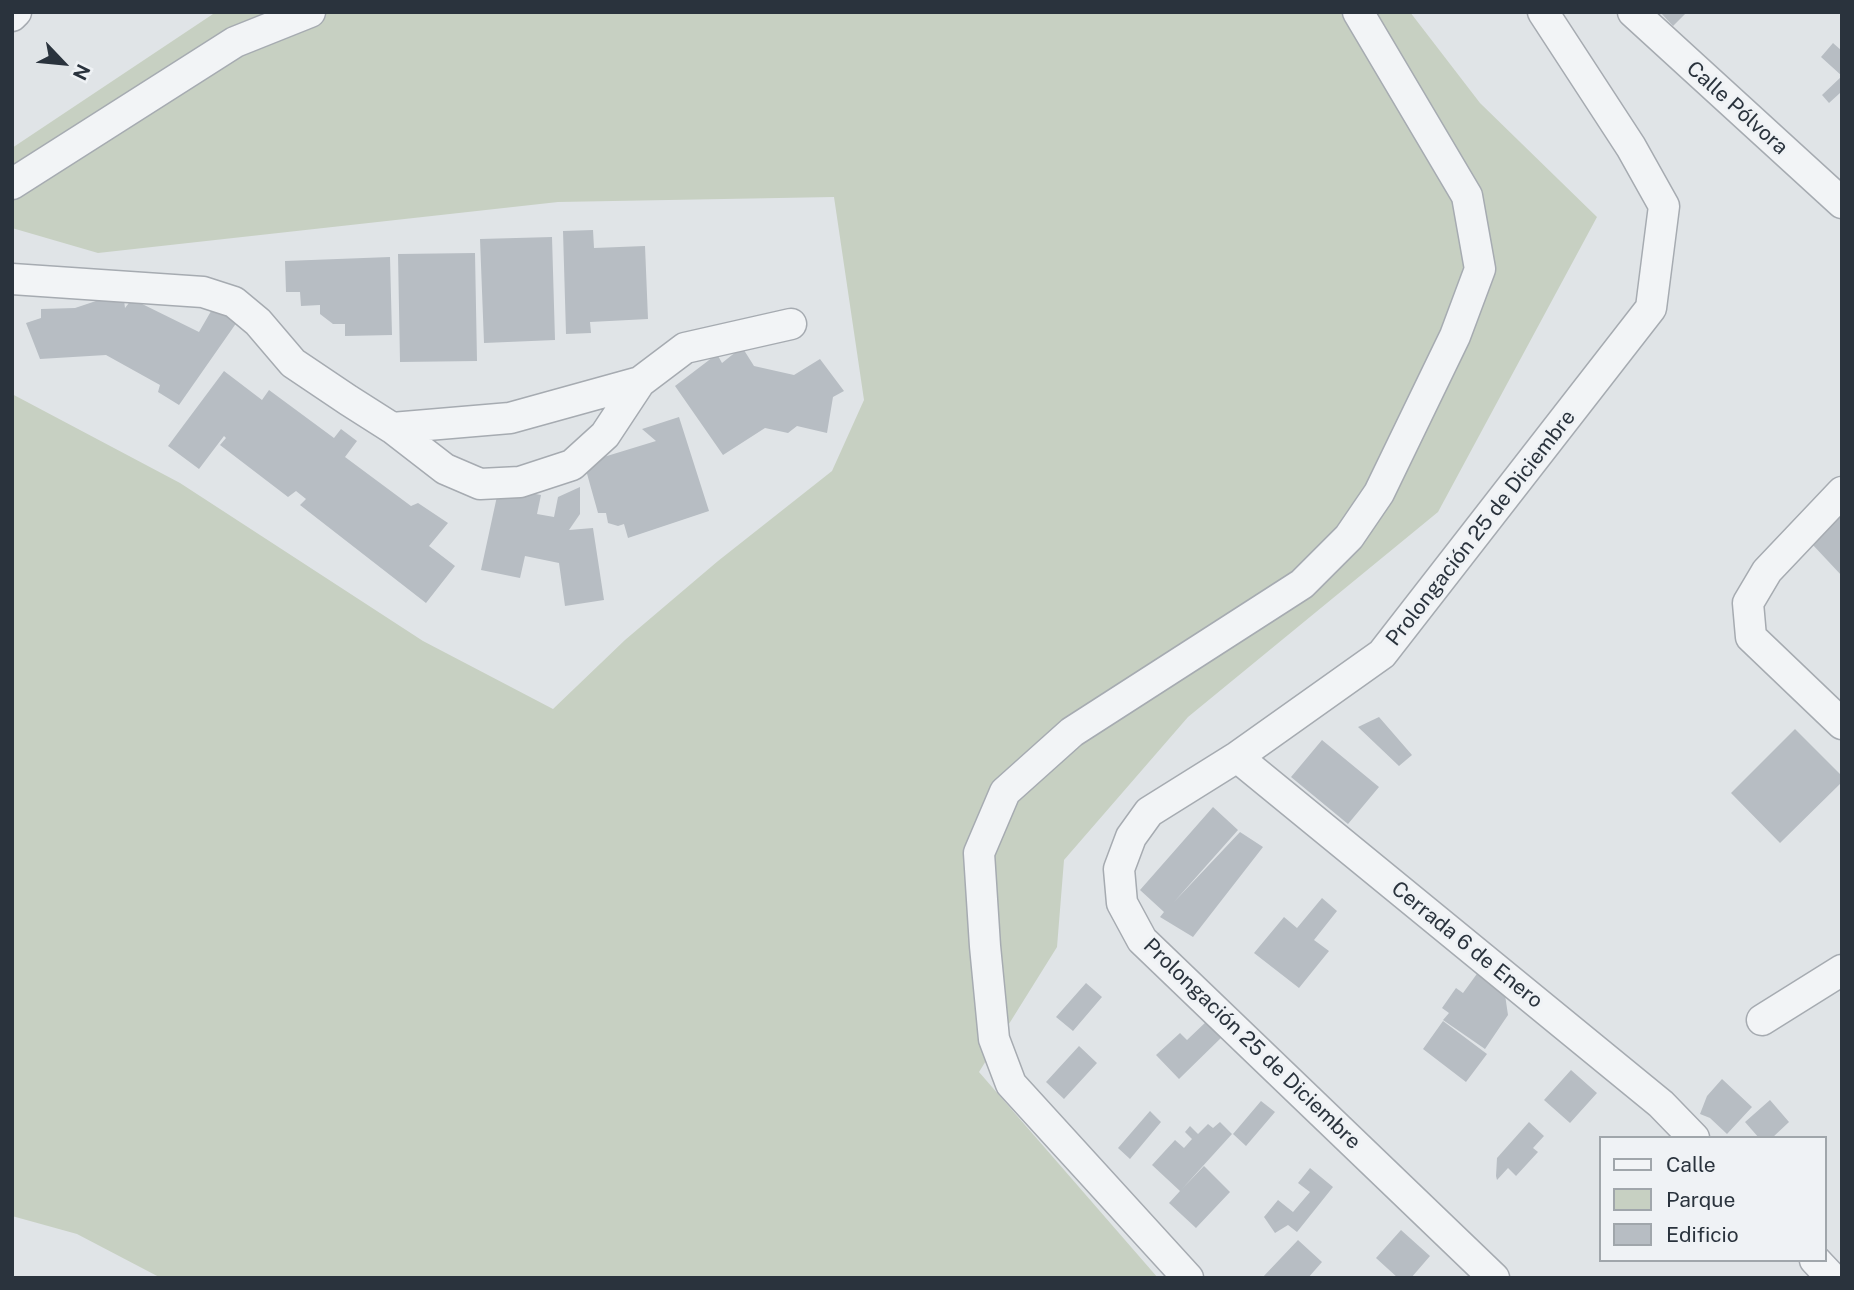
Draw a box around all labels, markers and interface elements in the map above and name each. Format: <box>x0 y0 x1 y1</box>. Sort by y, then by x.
north arrow <box>28 28 98 98</box>
street label: Calle Pólvora <box>1681 56 1793 160</box>
text: N <box>69 61 95 84</box>
street label: Prolongación 25 de Diciembre <box>1381 405 1581 651</box>
street label: Cerrada 6 de Enero <box>1386 876 1548 1014</box>
street label: Prolongación 25 de Diciembre <box>1138 933 1366 1155</box>
legend <box>1598 1136 1826 1262</box>
text: Calle <box>1666 1152 1716 1177</box>
text: Parque <box>1666 1187 1735 1212</box>
text: Edificio <box>1666 1222 1739 1247</box>

